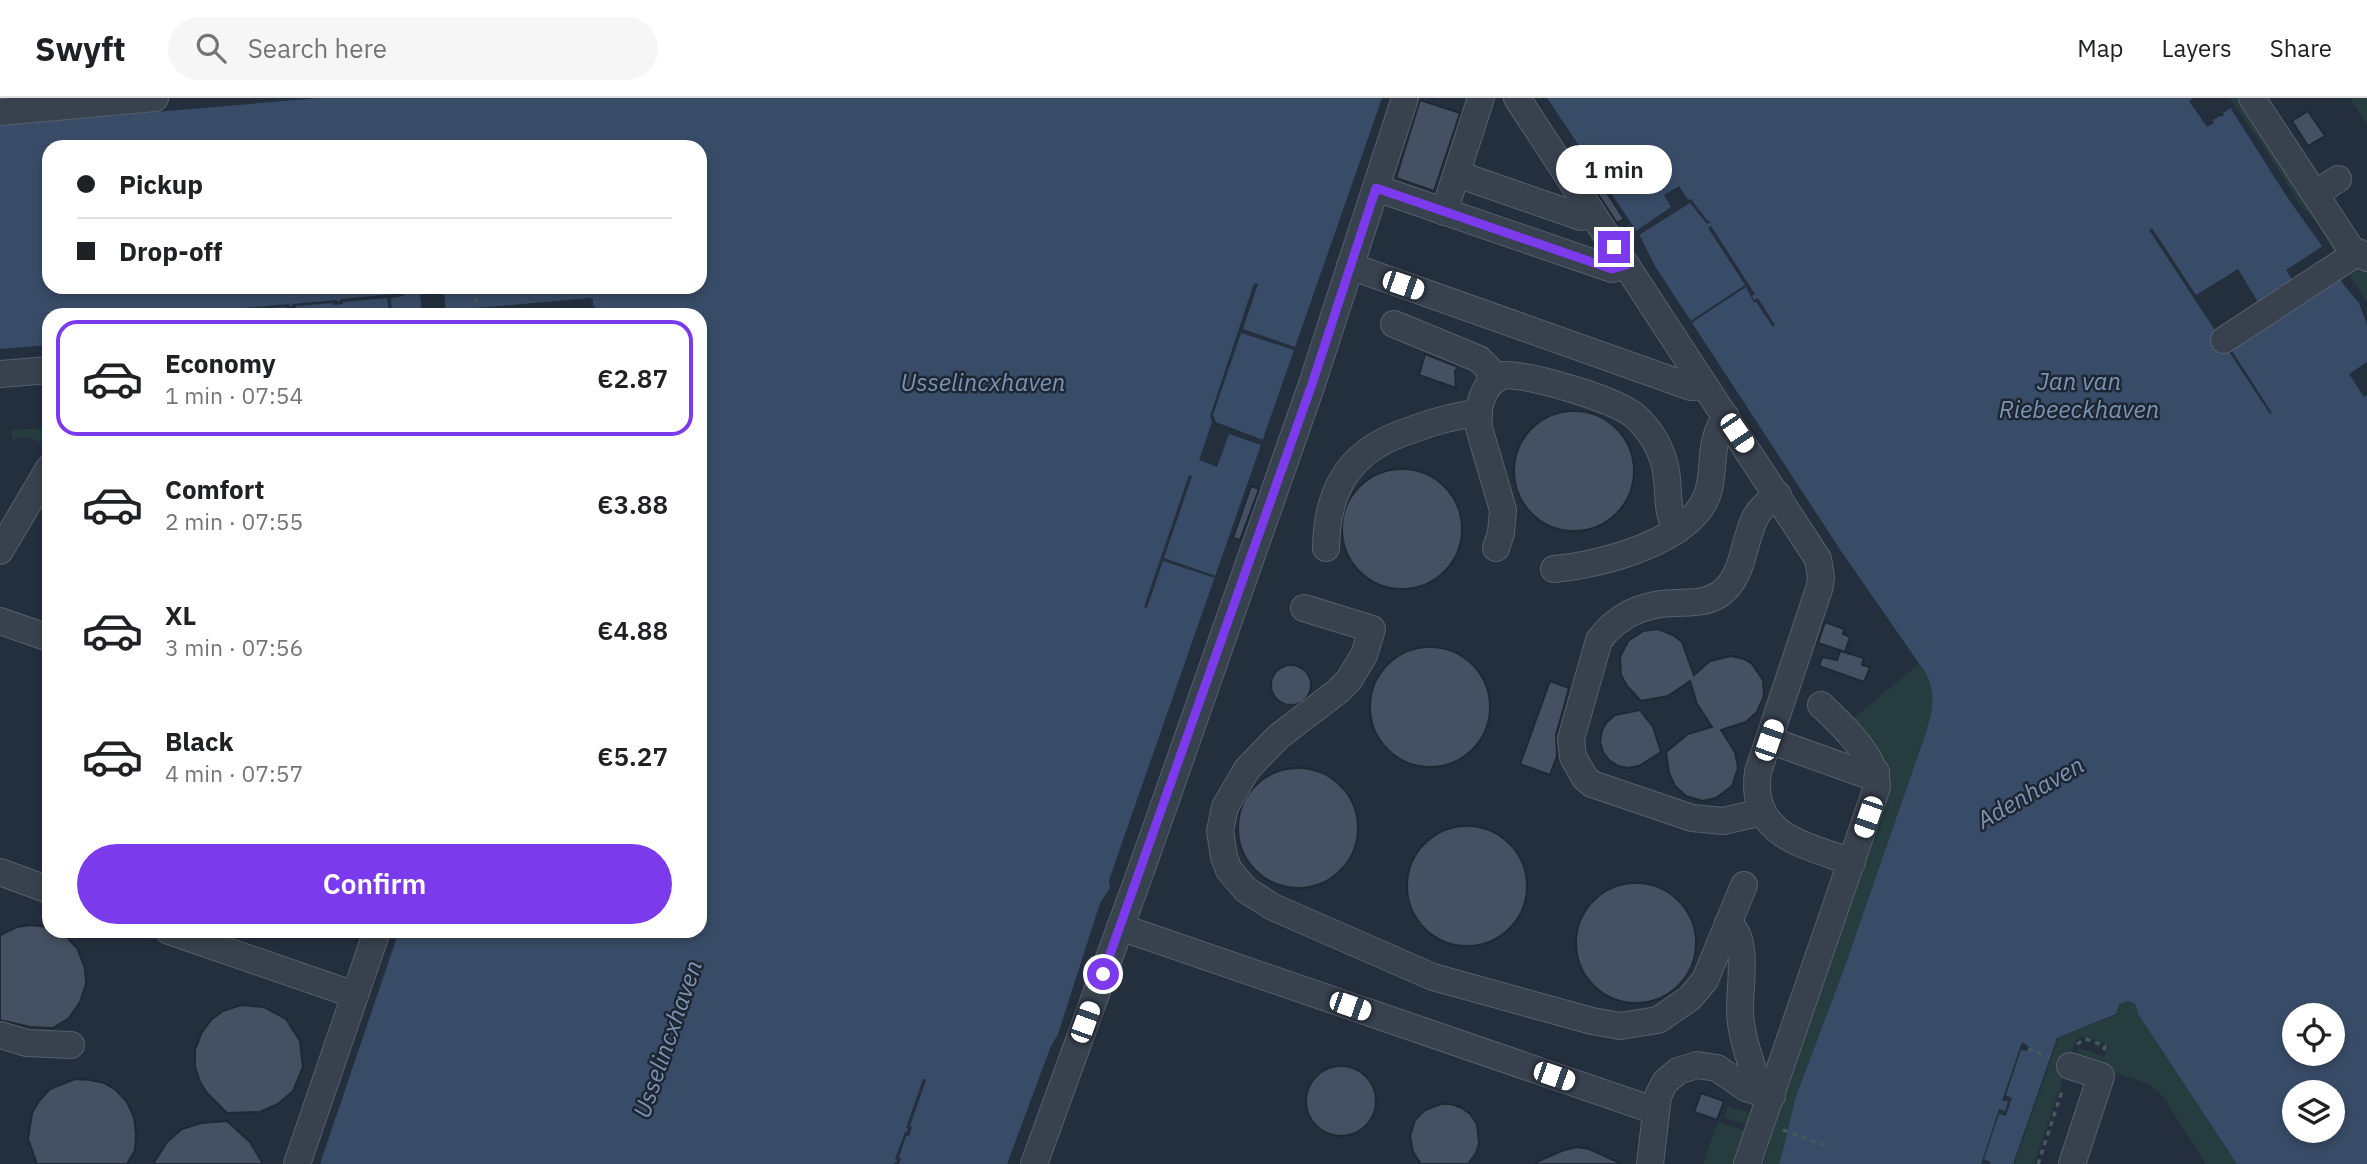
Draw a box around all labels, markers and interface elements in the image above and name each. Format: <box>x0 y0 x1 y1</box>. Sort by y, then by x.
search box <box>168 17 658 80</box>
text: Swyft <box>35 27 126 70</box>
icon: search <box>192 29 230 67</box>
text: Search here <box>248 31 387 65</box>
text: Map <box>2077 32 2124 64</box>
text: Layers <box>2162 32 2232 64</box>
text: Share <box>2270 32 2332 64</box>
callout: 1 min <box>1556 145 1672 194</box>
text: 1 min <box>1584 154 1644 184</box>
text: Pickup <box>119 167 203 201</box>
route end <box>1598 231 1630 263</box>
text: Drop-off <box>119 234 222 268</box>
car <box>1380 268 1427 302</box>
text: Economy <box>165 346 276 380</box>
icon: car <box>81 347 144 410</box>
text: €2.87 <box>597 361 668 395</box>
water label: Jan van Riebeeckhaven <box>1999 365 2159 425</box>
water label: Usselincxhaven <box>901 366 1065 398</box>
text: 1 min · 07:54 <box>165 380 303 410</box>
car <box>1717 410 1758 456</box>
text: Comfort <box>165 472 264 506</box>
icon: car <box>81 473 144 536</box>
text: €3.88 <box>597 487 668 521</box>
text: 2 min · 07:55 <box>165 506 303 536</box>
text: XL <box>165 598 196 632</box>
icon: car <box>81 599 144 662</box>
text: €4.88 <box>597 613 668 647</box>
text: 3 min · 07:56 <box>165 632 303 662</box>
car <box>1753 717 1786 763</box>
text: Black <box>165 724 233 758</box>
icon: car <box>81 725 144 788</box>
text: €5.27 <box>597 739 668 773</box>
water label: Adenhaven <box>1970 748 2089 836</box>
text: 4 min · 07:57 <box>165 758 303 788</box>
car <box>1852 794 1885 840</box>
button: Confirm <box>77 844 672 924</box>
water label: Usselincxhaven <box>625 956 709 1122</box>
route start <box>1087 958 1119 990</box>
car <box>1327 989 1374 1023</box>
car <box>1068 999 1103 1045</box>
map controls <box>2282 1003 2345 1143</box>
button: locate <box>2282 1003 2345 1066</box>
car <box>1531 1059 1578 1093</box>
button: layers <box>2282 1080 2345 1143</box>

